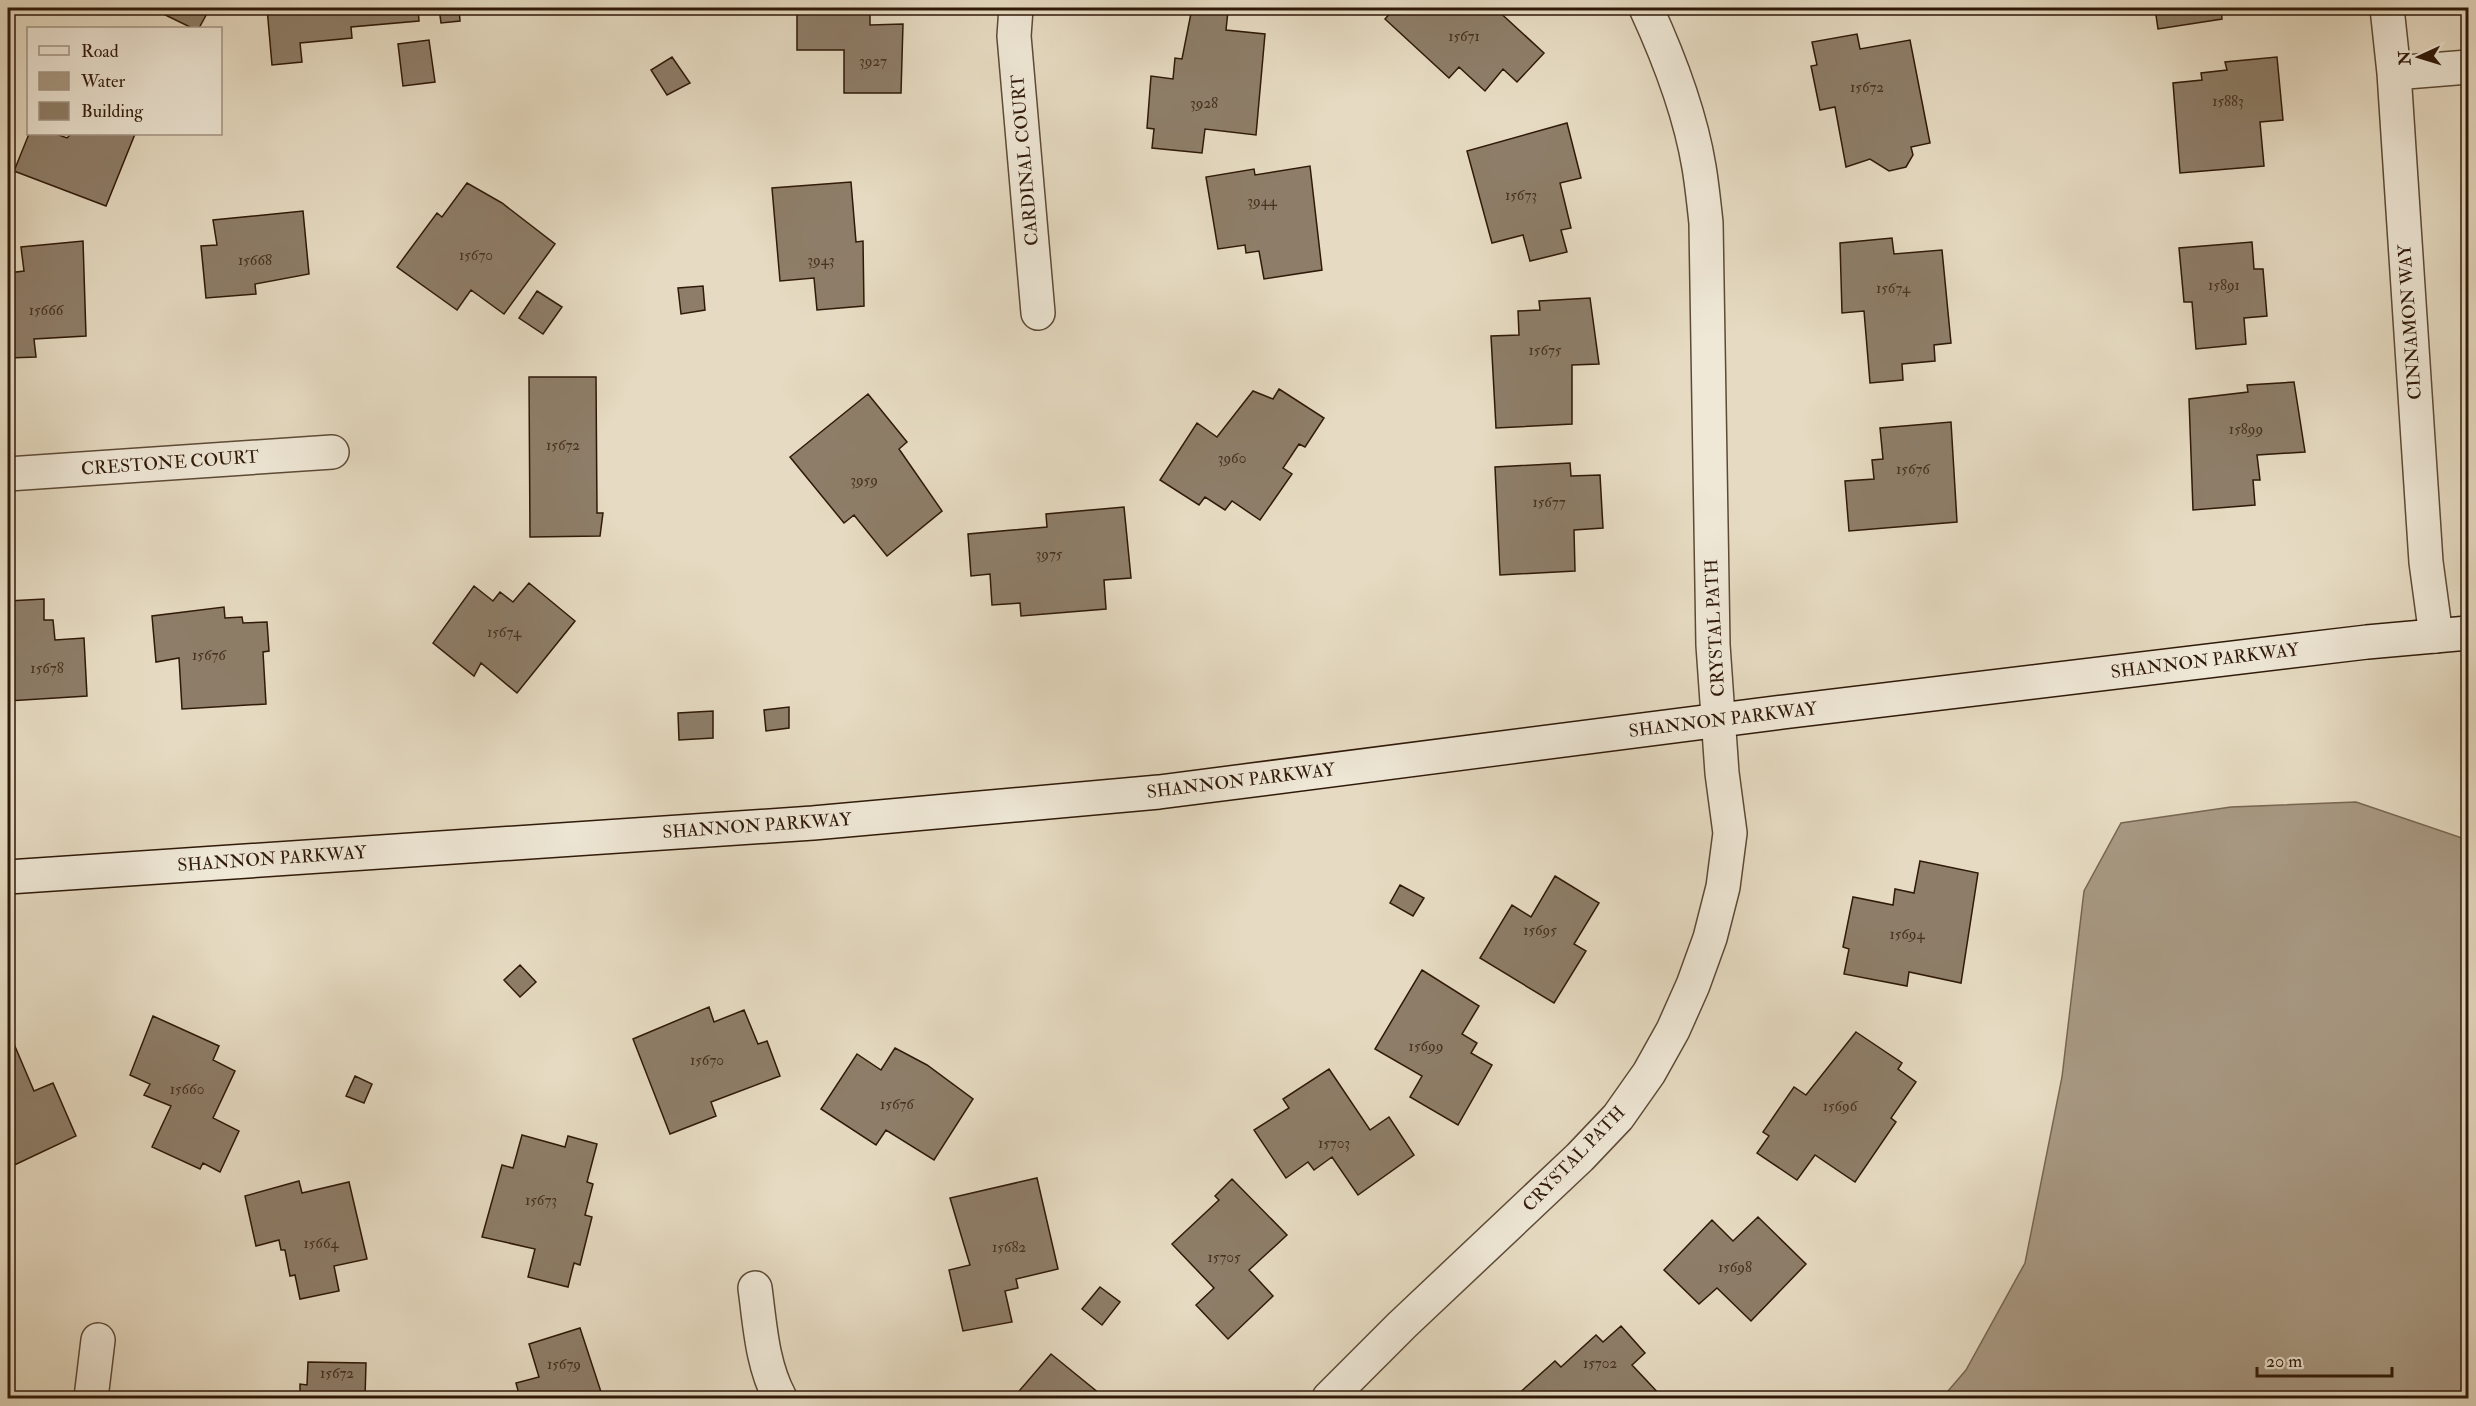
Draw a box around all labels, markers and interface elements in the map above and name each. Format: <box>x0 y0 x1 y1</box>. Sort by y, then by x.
legend <box>27 27 222 135</box>
house number: 15671 <box>1448 27 1480 46</box>
north arrow <box>2389 27 2449 87</box>
text: Road <box>81 40 119 63</box>
text: N <box>2395 49 2416 67</box>
house number: 3927 <box>859 52 887 71</box>
text: Water <box>80 70 125 93</box>
street label: CARDINAL COURT <box>1006 73 1044 247</box>
house number: 15672 <box>1850 78 1884 97</box>
house number: 15883 <box>2212 92 2244 111</box>
house number: 3928 <box>1190 94 1218 113</box>
text: Building <box>81 100 144 123</box>
house number: 15673 <box>1505 186 1537 205</box>
house number: 3944 <box>1247 192 1278 211</box>
street label: CINNAMON WAY <box>2393 243 2427 401</box>
house number: 15670 <box>459 246 493 265</box>
house number: 15668 <box>238 251 272 270</box>
house number: 3943 <box>807 251 835 270</box>
house number: 15891 <box>2208 276 2240 295</box>
house number: 15674 <box>1876 279 1911 298</box>
house number: 15666 <box>29 301 65 320</box>
house number: 15675 <box>1529 341 1562 360</box>
house number: 15899 <box>2229 420 2263 439</box>
house number: 15672 <box>546 436 580 455</box>
street label: CRESTONE COURT <box>80 445 260 481</box>
house number: 3960 <box>1218 449 1246 468</box>
house number: 15676 <box>1896 460 1931 479</box>
house number: 3959 <box>850 471 878 490</box>
house number: 15677 <box>1532 493 1566 512</box>
house number: 3975 <box>1036 545 1063 564</box>
street label: CRYSTAL PATH <box>1700 559 1730 697</box>
house number: 15674 <box>487 623 522 642</box>
street label: SHANNON PARKWAY <box>2110 638 2301 684</box>
house number: 15676 <box>192 646 227 665</box>
house number: 15678 <box>30 659 64 678</box>
street label: SHANNON PARKWAY <box>1628 697 1819 743</box>
street label: SHANNON PARKWAY <box>1146 758 1337 804</box>
street label: SHANNON PARKWAY <box>662 808 853 844</box>
street label: SHANNON PARKWAY <box>177 841 368 877</box>
house number: 15695 <box>1523 921 1557 940</box>
house number: 15694 <box>1889 925 1926 944</box>
house number: 15699 <box>1409 1037 1443 1056</box>
house number: 15670 <box>690 1051 724 1070</box>
house number: 15660 <box>170 1080 204 1099</box>
house number: 15676 <box>880 1095 915 1114</box>
house number: 15696 <box>1823 1097 1859 1116</box>
street label: CRYSTAL PATH <box>1518 1101 1630 1217</box>
house number: 15703 <box>1318 1134 1350 1153</box>
house number: 15673 <box>525 1191 557 1210</box>
house number: 15664 <box>303 1234 339 1253</box>
house number: 15682 <box>992 1238 1026 1257</box>
house number: 15705 <box>1207 1248 1241 1267</box>
house number: 15698 <box>1718 1258 1752 1277</box>
scale bar <box>2257 1340 2392 1378</box>
text: 20 m <box>2266 1350 2302 1373</box>
house number: 15702 <box>1583 1354 1617 1373</box>
house number: 15679 <box>547 1355 581 1374</box>
house number: 15672 <box>320 1364 354 1383</box>

